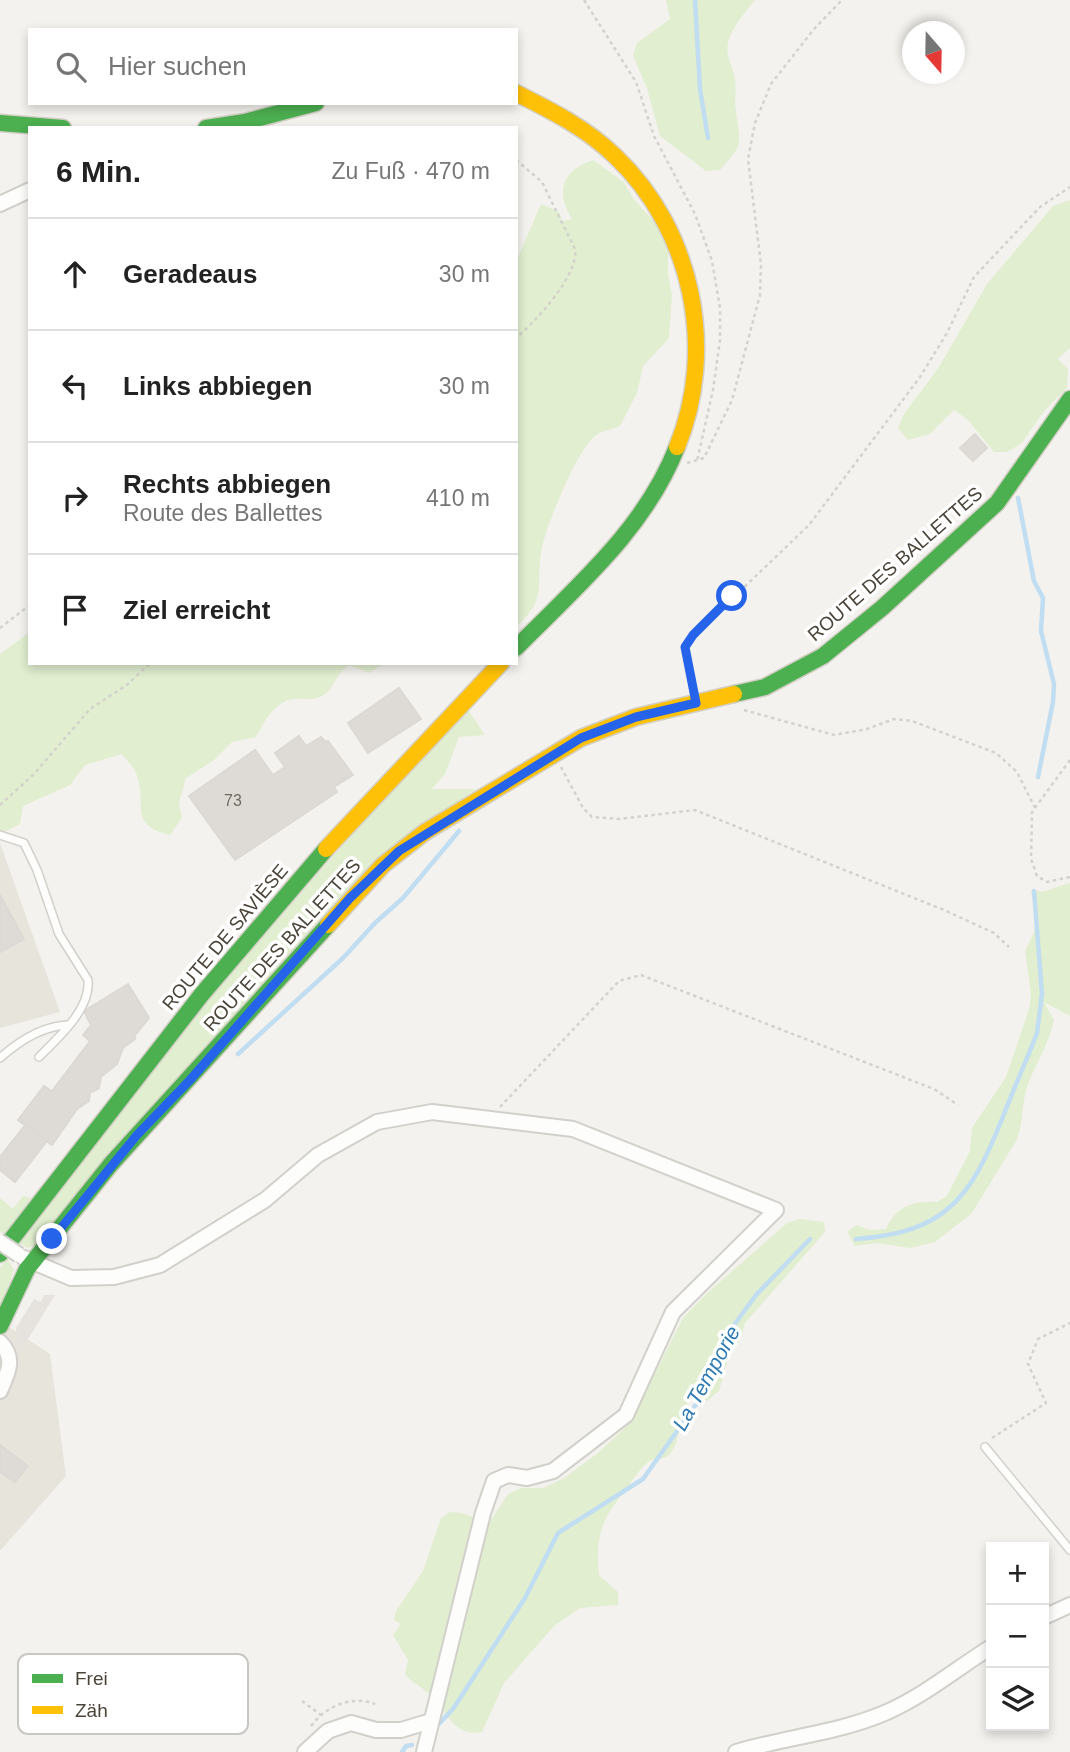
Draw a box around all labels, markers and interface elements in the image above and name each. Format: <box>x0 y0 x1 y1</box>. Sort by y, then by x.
north arrow <box>902 21 965 84</box>
search box <box>28 28 518 105</box>
icon: search <box>52 48 90 86</box>
text: Hier suchen <box>108 51 247 81</box>
text: 6 Min. <box>56 155 141 188</box>
text: Zu Fuß · 470 m <box>332 158 490 184</box>
icon: ahead <box>56 255 94 293</box>
text: Geradeaus <box>123 259 257 289</box>
text: 30 m <box>439 261 490 287</box>
icon: left <box>56 367 94 405</box>
text: Links abbiegen <box>123 371 312 401</box>
text: 30 m <box>439 373 490 399</box>
text: Rechts abbiegen <box>123 469 331 499</box>
icon: right <box>56 479 94 517</box>
street label: ROUTE DES BALLETTES <box>804 483 986 645</box>
text: 410 m <box>426 485 490 511</box>
text: Route des Ballettes <box>123 500 322 526</box>
route start <box>716 580 747 611</box>
icon: arrive <box>56 591 94 629</box>
text: Ziel erreicht <box>123 595 270 625</box>
house number: 73 <box>224 792 242 809</box>
street label: ROUTE DES BALLETTES <box>199 855 365 1035</box>
street label: ROUTE DE SAVIÈSE <box>158 860 292 1014</box>
route end <box>36 1223 67 1254</box>
water label: La Temporie <box>668 1322 744 1434</box>
map controls <box>986 1542 1049 1731</box>
button: + <box>986 1542 1049 1605</box>
button: − <box>986 1605 1049 1668</box>
legend <box>18 1654 248 1734</box>
text: Frei <box>75 1668 108 1689</box>
button: layers <box>986 1668 1049 1731</box>
text: Zäh <box>75 1700 108 1721</box>

